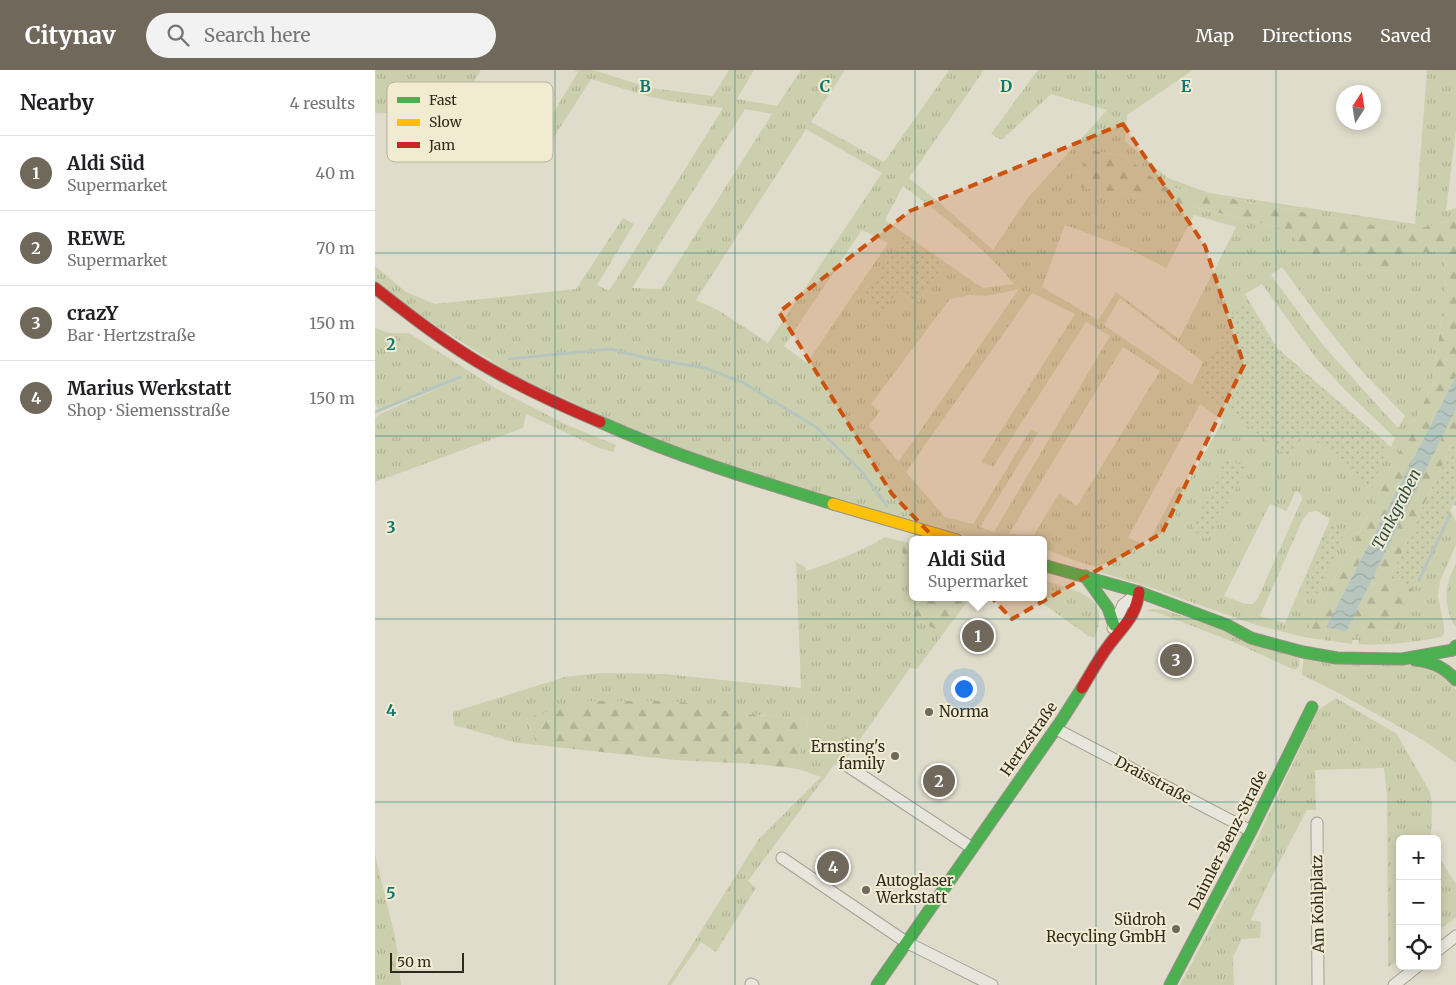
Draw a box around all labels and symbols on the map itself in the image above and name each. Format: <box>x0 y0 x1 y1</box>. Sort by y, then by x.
text: B <box>639 76 651 96</box>
text: C <box>820 76 830 96</box>
text: D <box>1000 76 1012 96</box>
text: E <box>1181 76 1192 96</box>
legend <box>387 82 553 162</box>
north arrow <box>1336 85 1381 130</box>
text: Fast <box>429 91 457 109</box>
text: Slow <box>429 113 462 131</box>
text: Jam <box>428 136 455 154</box>
text: 2 <box>386 334 396 354</box>
water label: Tankgraben <box>1367 465 1425 553</box>
text: 3 <box>386 517 396 537</box>
pin: 1 <box>962 617 994 655</box>
pin: 3 <box>1160 641 1192 679</box>
your location <box>951 676 977 702</box>
street label: Hertzstraße <box>996 698 1061 780</box>
text: 4 <box>386 700 396 720</box>
place label: Norma <box>939 702 989 721</box>
marker: Norma <box>923 706 935 718</box>
place label: Ernsting's family <box>811 737 885 773</box>
marker: Ernsting's family <box>889 750 901 762</box>
street label: Draisstraße <box>1112 751 1195 808</box>
pin: 2 <box>923 762 955 800</box>
street label: Daimler-Benz-Straße <box>1184 767 1271 913</box>
pin: 4 <box>817 848 849 886</box>
street label: Am Kohlplatz <box>1307 855 1328 954</box>
place label: Autoglaser Werkstatt <box>875 871 954 907</box>
text: 5 <box>386 883 396 903</box>
marker: Autoglaser Werkstatt <box>860 884 872 896</box>
place label: Südroh Recycling GmbH <box>1046 910 1166 946</box>
marker: Südroh Recycling GmbH <box>1170 923 1182 935</box>
scale bar <box>390 950 464 973</box>

